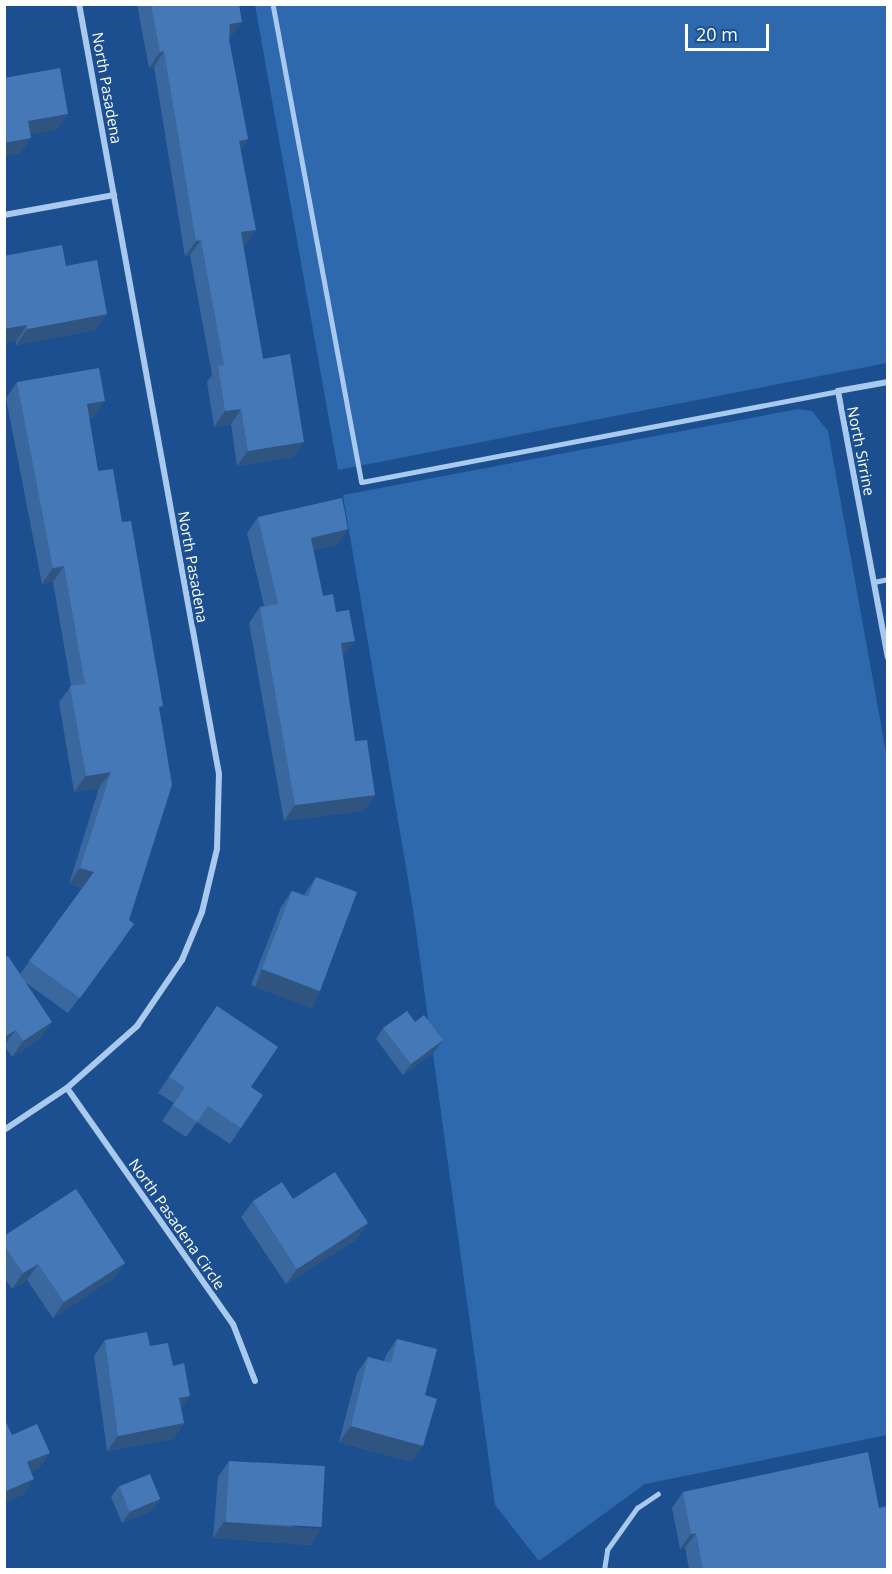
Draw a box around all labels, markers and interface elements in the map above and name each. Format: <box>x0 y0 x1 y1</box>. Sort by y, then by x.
scale bar <box>688 12 772 50</box>
text: 20 m <box>696 22 738 46</box>
street label: North Pasadena <box>88 31 126 145</box>
street label: North Sirrine <box>844 405 878 497</box>
street label: North Pasadena <box>174 510 212 624</box>
street label: North Pasadena Circle <box>125 1155 229 1293</box>

